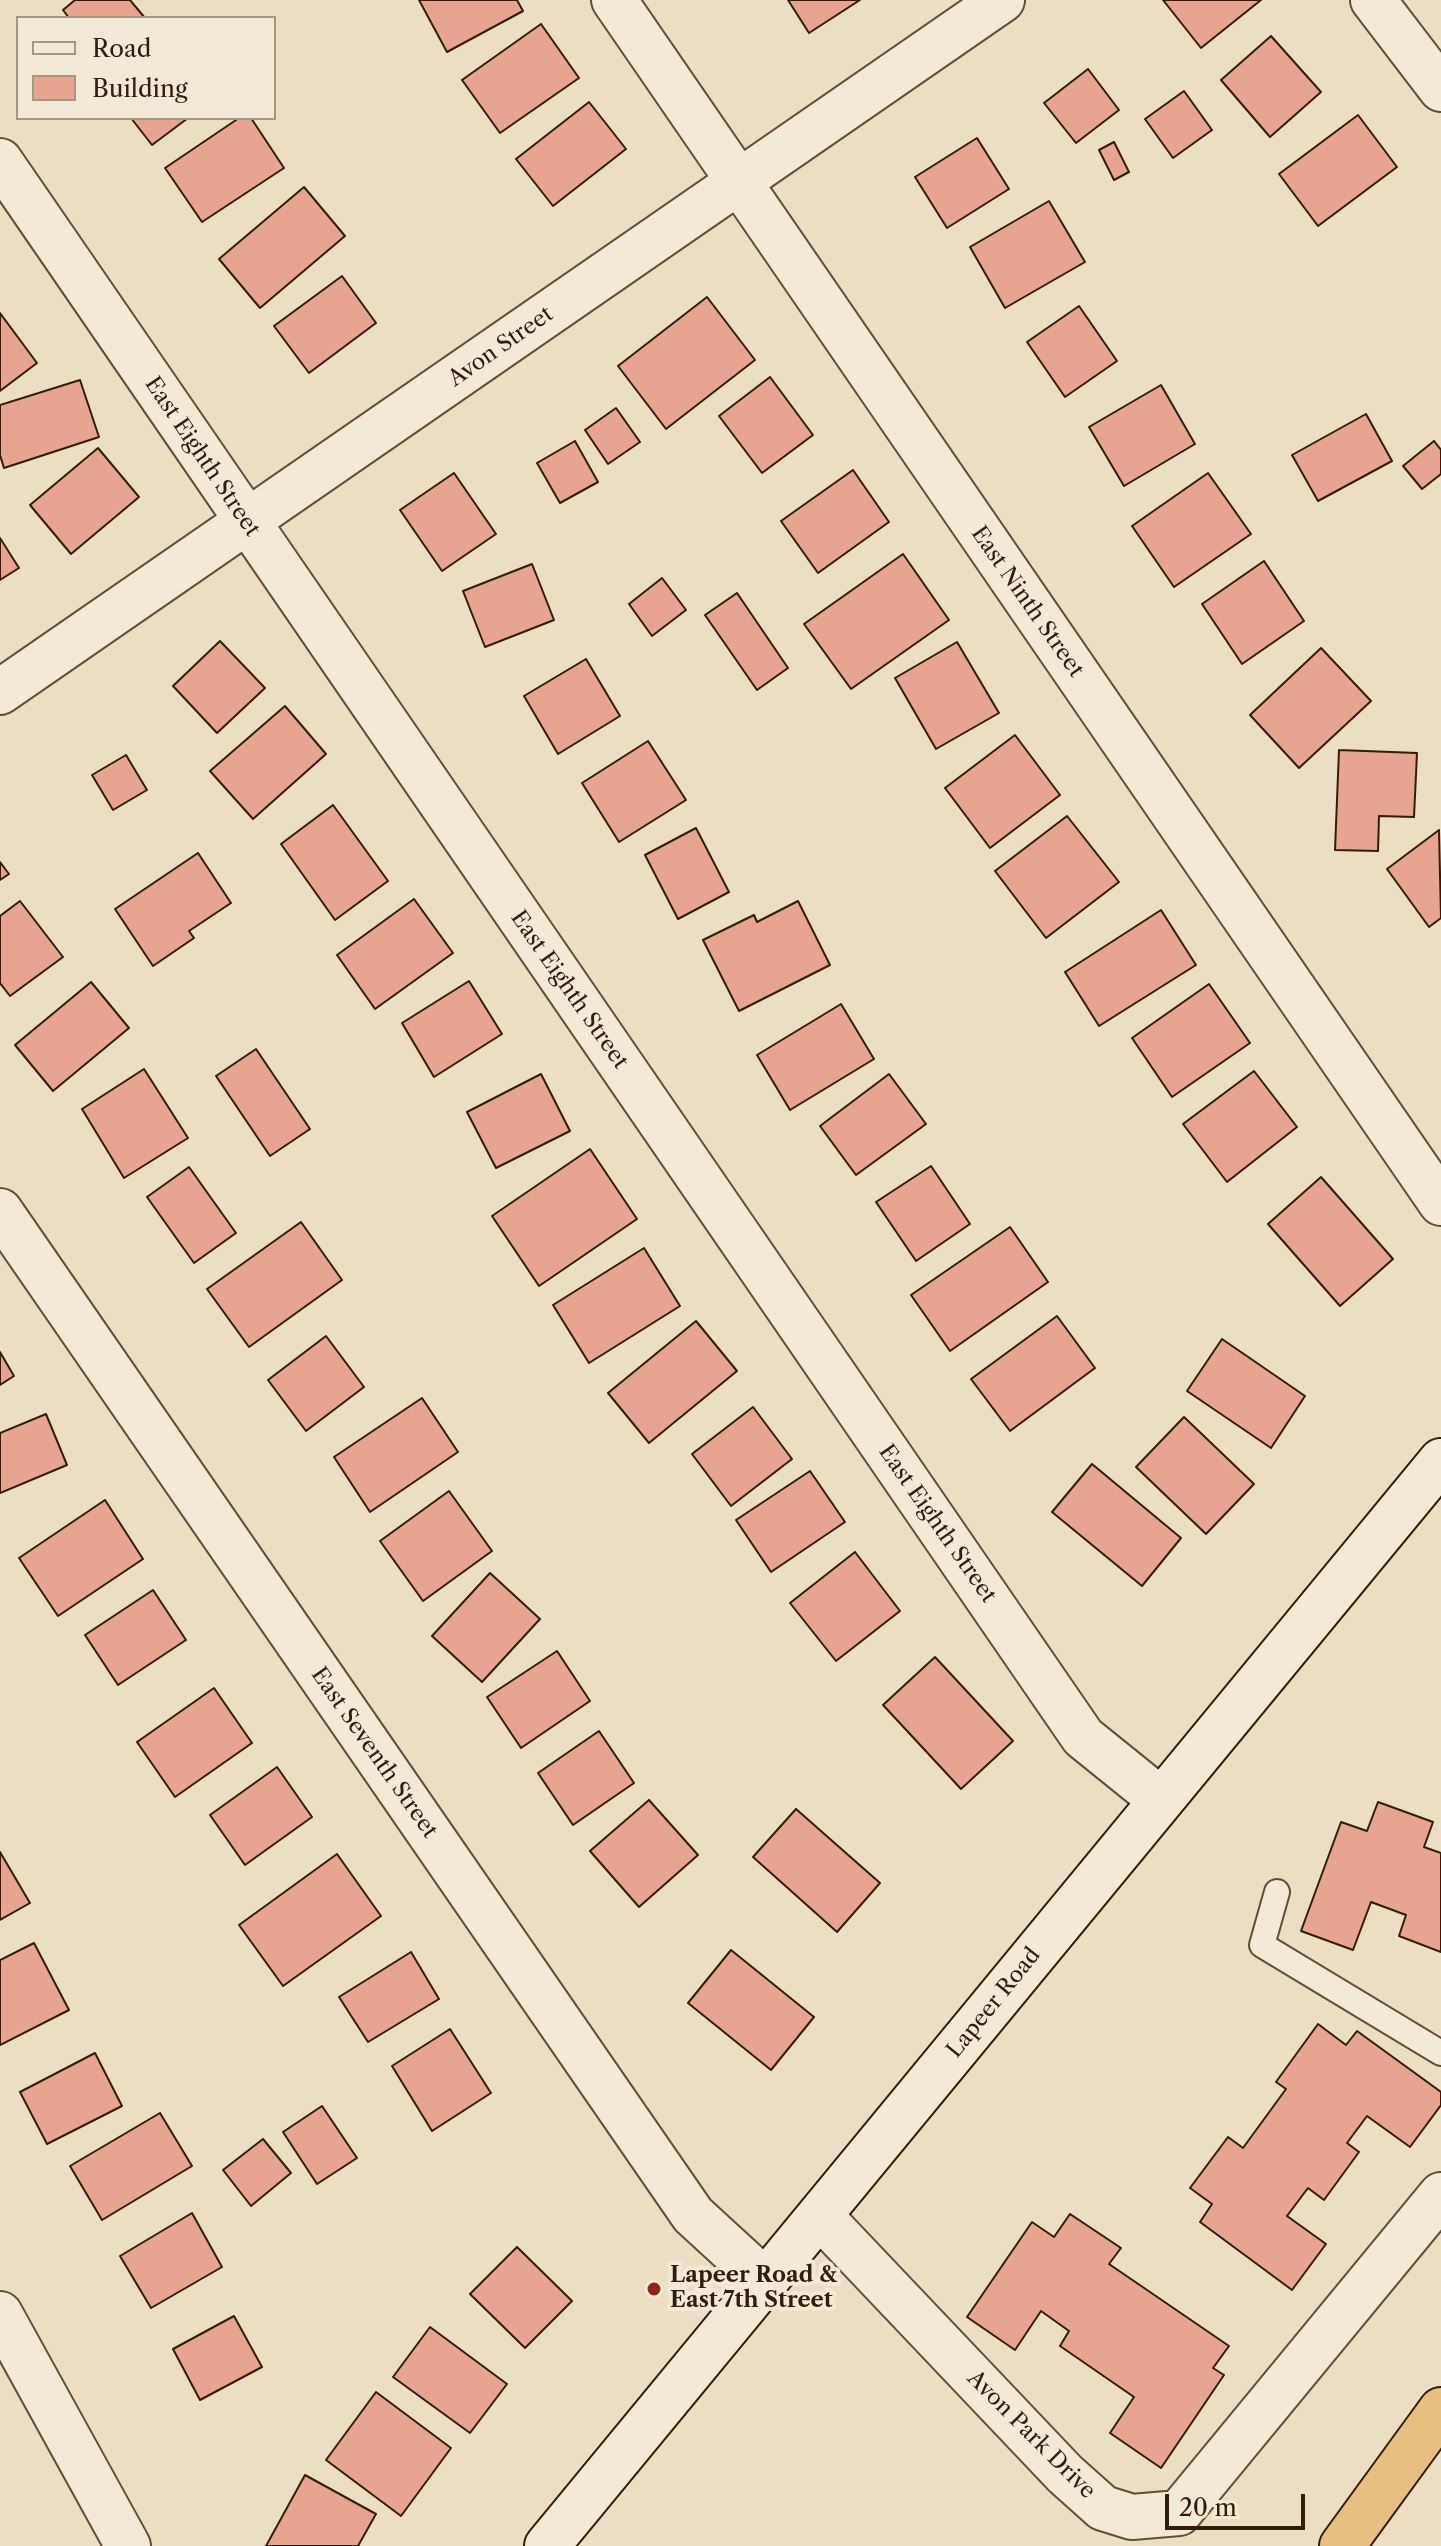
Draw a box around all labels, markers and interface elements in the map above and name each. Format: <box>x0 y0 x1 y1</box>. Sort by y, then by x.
legend <box>16 16 276 120</box>
text: Road <box>92 34 151 63</box>
text: Building <box>92 74 188 103</box>
street label: Avon Street <box>444 301 558 393</box>
street label: East Eighth Street <box>139 372 265 542</box>
street label: East Ninth Street <box>965 521 1089 683</box>
street label: East Eighth Street <box>505 906 633 1074</box>
street label: East Eighth Street <box>873 1440 1001 1608</box>
street label: East Seventh Street <box>305 1663 443 1843</box>
street label: Lapeer Road <box>942 1943 1046 2063</box>
place label: Lapeer Road & East 7th Street <box>670 2263 837 2314</box>
marker: Lapeer Road & East 7th Street <box>645 2280 663 2298</box>
street label: Avon Park Drive <box>961 2365 1101 2505</box>
scale bar <box>1169 2478 1309 2528</box>
text: 20 m <box>1179 2493 1237 2522</box>

